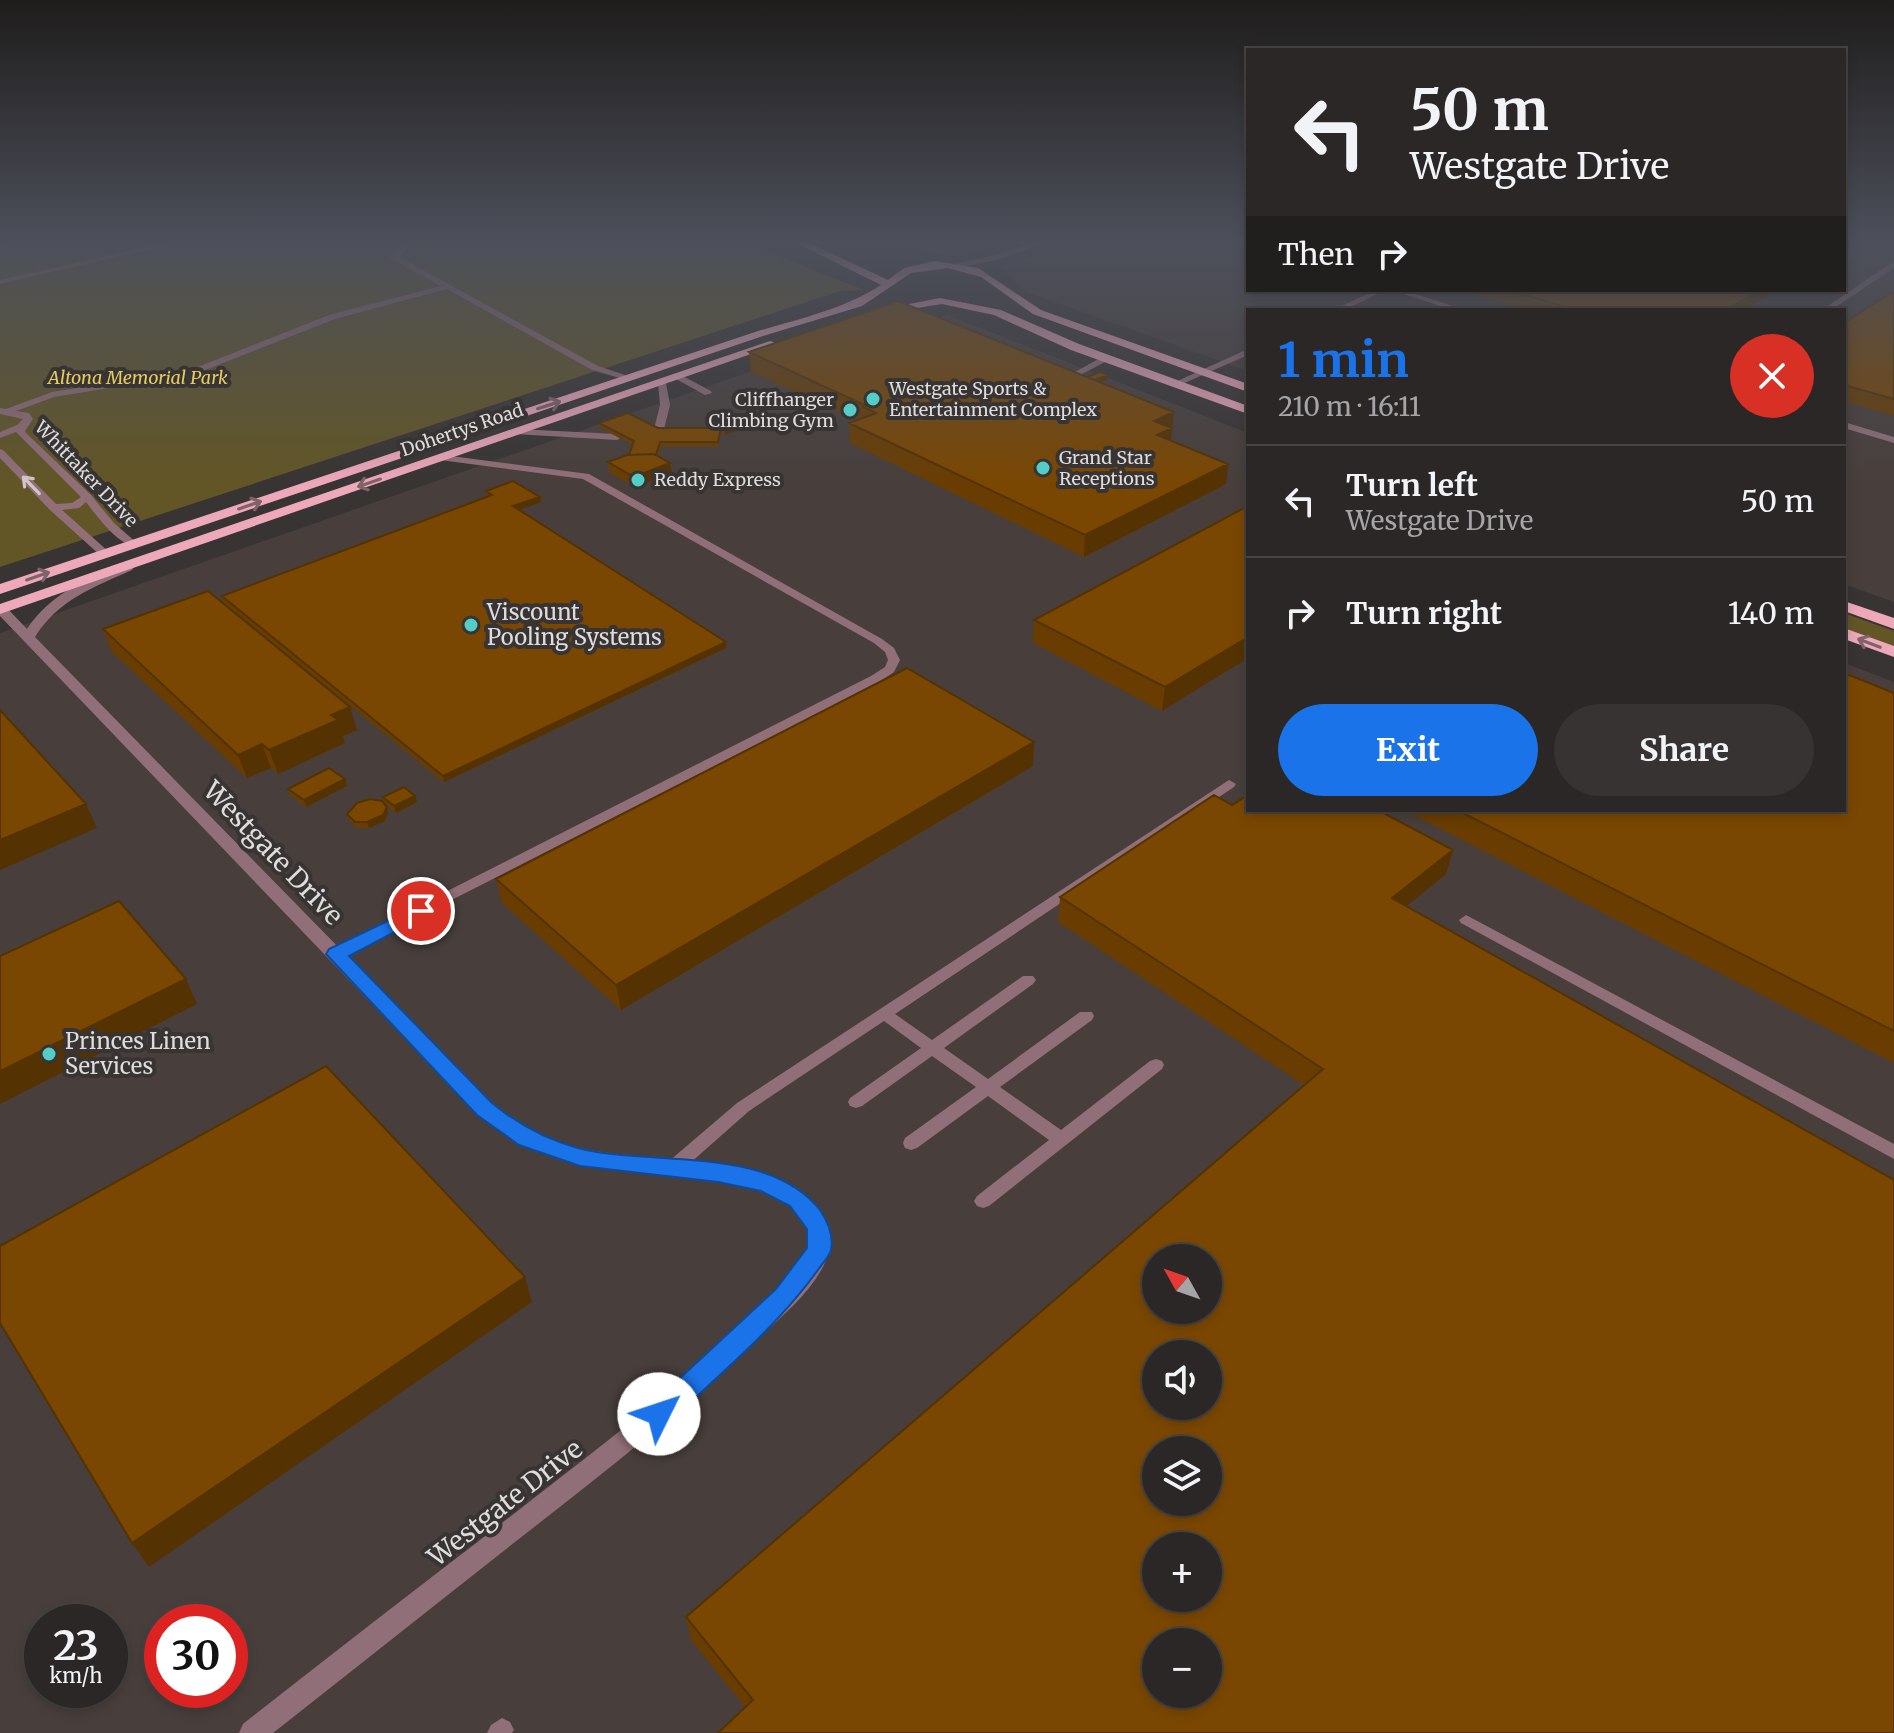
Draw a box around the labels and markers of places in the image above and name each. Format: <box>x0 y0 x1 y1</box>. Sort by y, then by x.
place label: Westgate Sports & Entertainment Complex <box>888 377 1097 421</box>
place label: Cliffhanger Climbing Gym <box>709 388 834 432</box>
marker: Westgate Sports & Entertainment Complex <box>864 390 882 408</box>
marker: Cliffhanger Climbing Gym <box>841 401 859 419</box>
place label: Grand Star Receptions <box>1059 446 1155 490</box>
marker: Grand Star Receptions <box>1034 459 1052 477</box>
place label: Reddy Express <box>654 468 781 491</box>
marker: Reddy Express <box>629 471 647 489</box>
place label: Viscount Pooling Systems <box>486 598 662 651</box>
marker: Viscount Pooling Systems <box>462 616 480 634</box>
pin <box>387 877 455 945</box>
place label: Princes Linen Services <box>65 1027 211 1080</box>
marker: Princes Linen Services <box>40 1045 58 1063</box>

